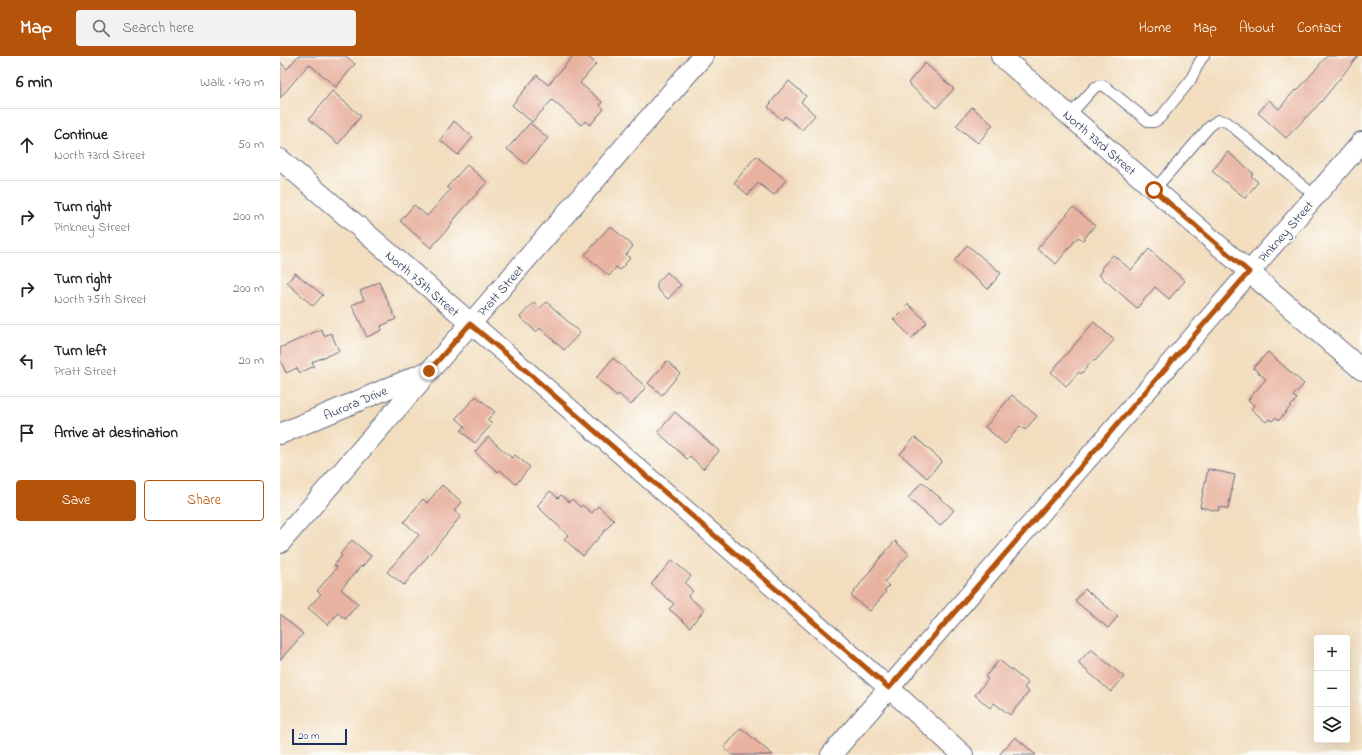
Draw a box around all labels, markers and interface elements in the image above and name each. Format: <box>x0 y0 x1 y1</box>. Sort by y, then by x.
search box <box>76 10 356 46</box>
text: Map <box>20 15 52 42</box>
icon: search <box>90 17 112 39</box>
text: Search here <box>122 17 194 39</box>
text: Home <box>1139 18 1171 39</box>
text: Map <box>1193 18 1217 39</box>
text: About <box>1239 18 1275 39</box>
text: Contact <box>1297 18 1342 39</box>
text: 6 min <box>16 70 52 95</box>
text: Walk · 470 m <box>200 73 264 92</box>
street label: North 73rd Street <box>1058 106 1140 181</box>
text: Continue <box>54 124 108 146</box>
icon: ahead <box>16 134 38 156</box>
text: 50 m <box>238 135 264 154</box>
text: North 73rd Street <box>54 146 145 165</box>
route start <box>1145 181 1163 199</box>
text: Turn right <box>54 196 112 218</box>
street label: Pinkney Street <box>1254 196 1320 268</box>
icon: right <box>16 206 38 228</box>
text: 200 m <box>233 207 264 226</box>
text: Pinkney Street <box>54 218 131 237</box>
street label: North 75th Street <box>381 247 464 322</box>
street label: Pratt Street <box>473 261 529 321</box>
text: Turn right <box>54 268 112 290</box>
icon: right <box>16 278 38 300</box>
text: 200 m <box>233 279 264 298</box>
text: North 75th Street <box>54 290 147 309</box>
text: Turn left <box>54 340 107 362</box>
icon: left <box>16 350 38 372</box>
text: 20 m <box>239 351 264 370</box>
text: Pratt Street <box>54 362 117 381</box>
route end <box>420 362 438 380</box>
street label: Aurora Drive <box>321 381 391 425</box>
icon: arrive <box>16 422 38 444</box>
text: Arrive at destination <box>54 422 178 444</box>
button: Save <box>16 480 136 521</box>
button: Share <box>144 480 264 521</box>
map controls <box>1314 635 1350 743</box>
button: + <box>1314 635 1350 671</box>
button: − <box>1314 671 1350 707</box>
button: layers <box>1314 707 1350 743</box>
scale bar <box>292 727 347 746</box>
text: 20 m <box>298 728 320 744</box>

